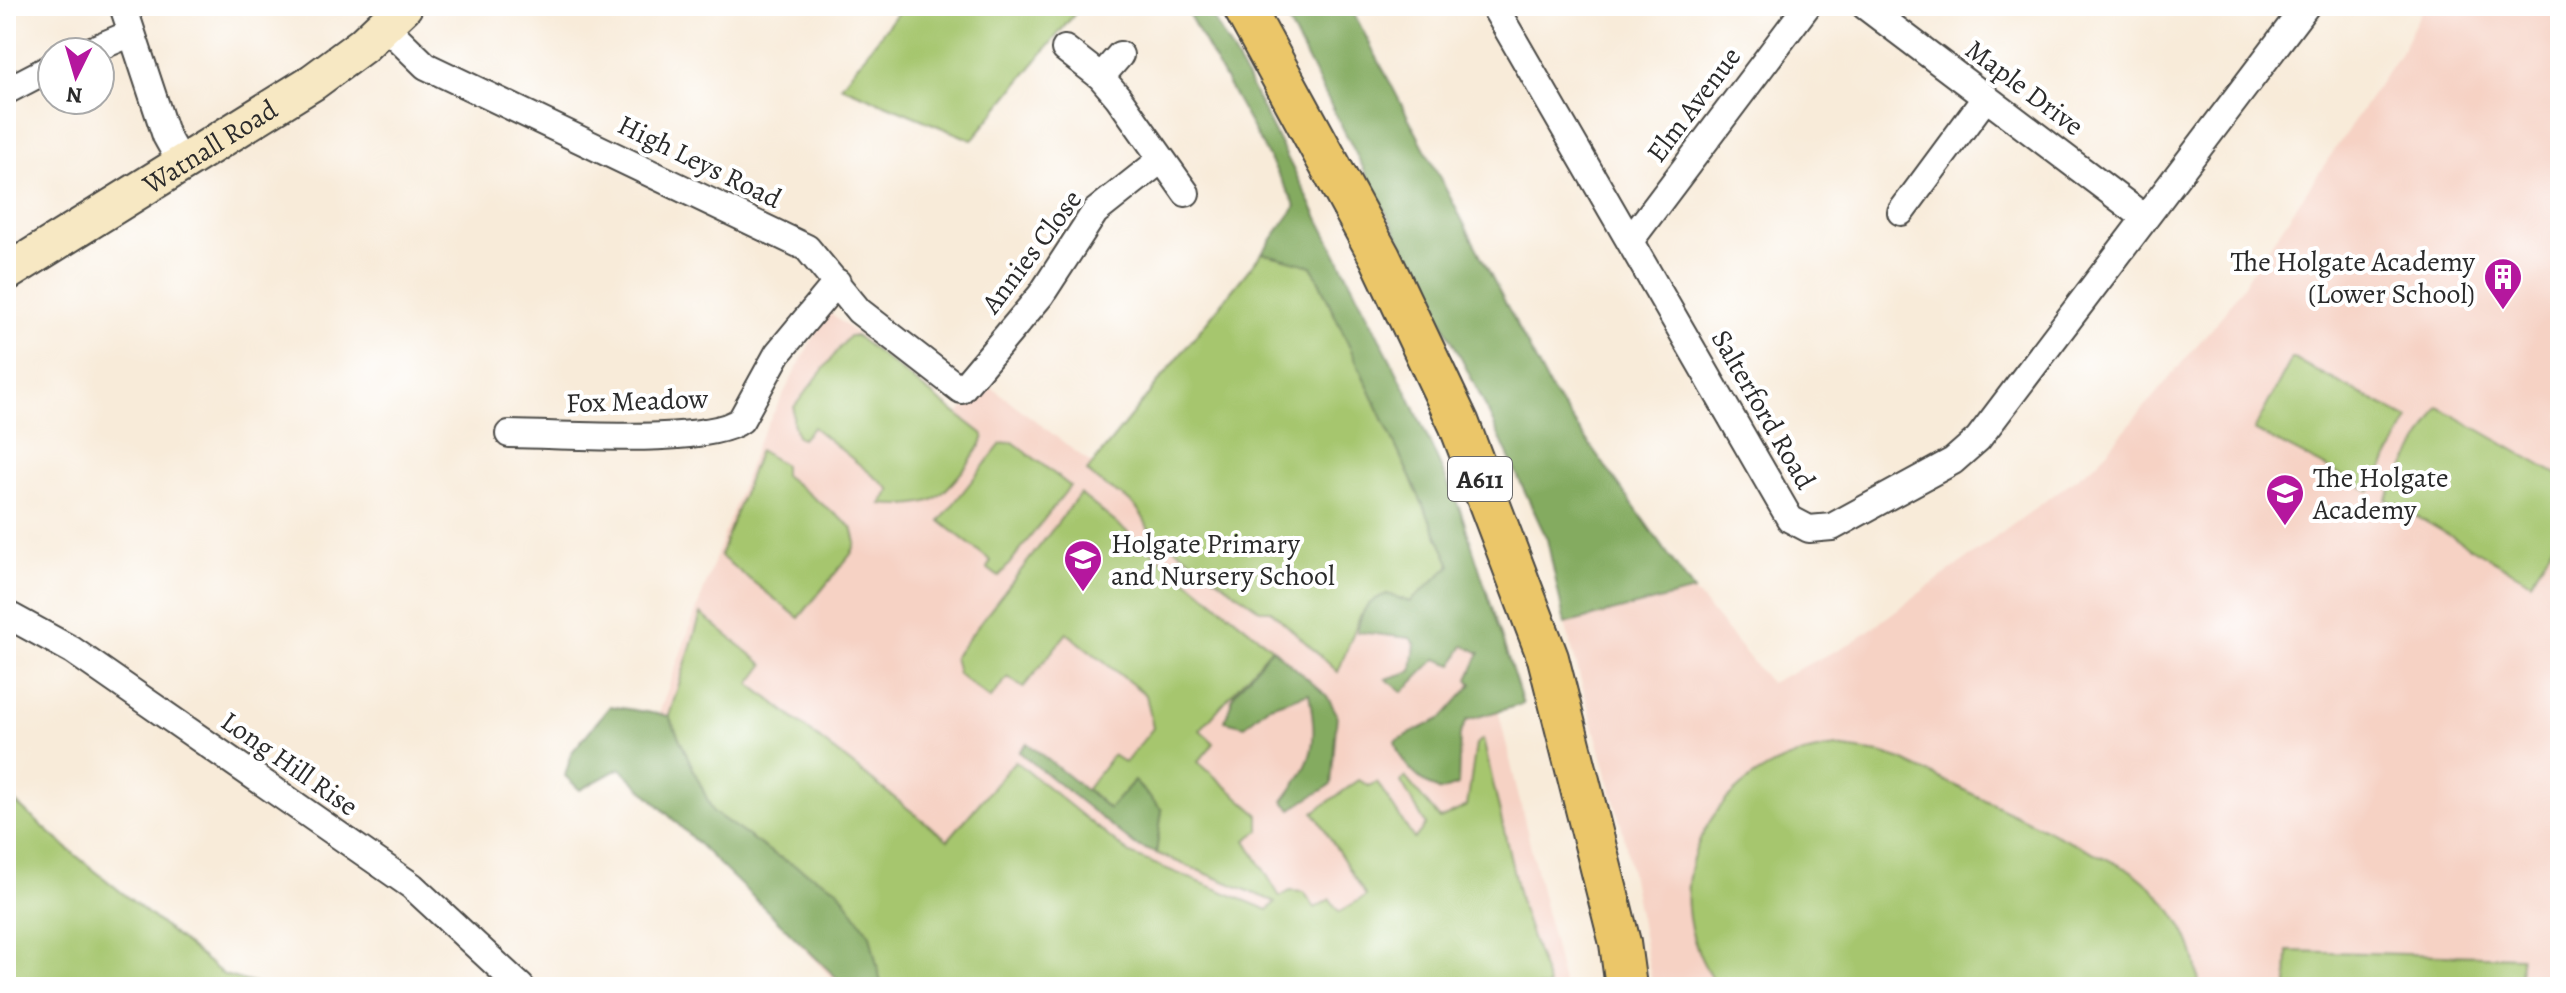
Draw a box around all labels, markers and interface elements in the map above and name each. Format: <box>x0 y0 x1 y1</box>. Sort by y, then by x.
street label: Maple Drive <box>1957 31 2091 145</box>
north arrow <box>36 36 116 116</box>
street label: Elm Avenue <box>1638 39 1750 170</box>
text: N <box>65 79 84 111</box>
street label: Watnall Road <box>135 90 286 204</box>
street label: High Leys Road <box>611 106 789 218</box>
street label: Annies Close <box>972 182 1091 322</box>
place label: The Holgate Academy (Lower School) <box>2230 243 2475 313</box>
building icon: The Holgate Academy (Lower School) <box>2482 256 2524 311</box>
street label: Salterford Road <box>1702 323 1825 497</box>
street label: Fox Meadow <box>565 380 709 422</box>
road number: A611 <box>1448 457 1512 501</box>
place label: The Holgate Academy <box>2312 459 2449 529</box>
school or university icon: The Holgate Academy <box>2264 472 2306 527</box>
place label: Holgate Primary and Nursery School <box>1111 525 1335 595</box>
school or university icon: Holgate Primary and Nursery School <box>1062 538 1104 593</box>
street label: Long Hill Rise <box>213 703 366 825</box>

